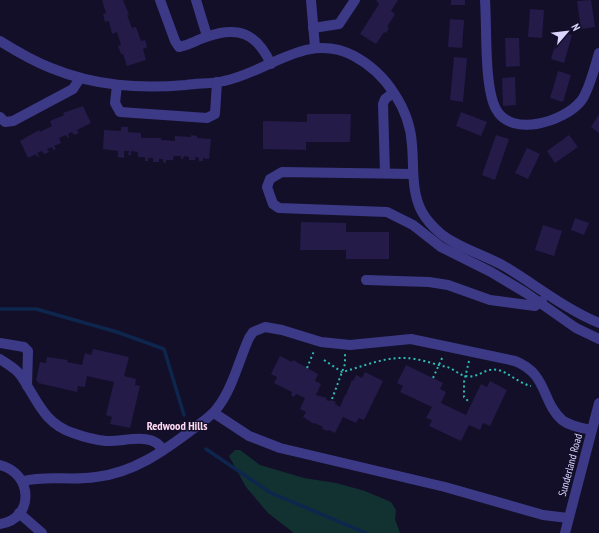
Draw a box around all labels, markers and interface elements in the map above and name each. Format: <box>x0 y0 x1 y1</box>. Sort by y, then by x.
north arrow <box>547 12 587 52</box>
text: N <box>568 21 583 33</box>
district label: Redwood Hills <box>147 418 207 433</box>
street label: Sunderland Road <box>555 432 585 498</box>

